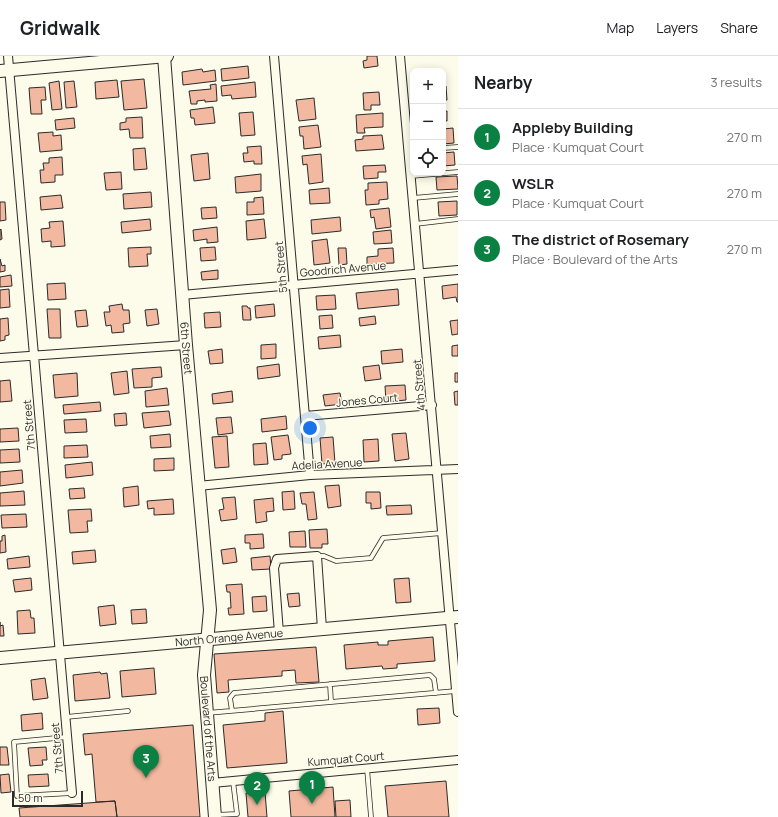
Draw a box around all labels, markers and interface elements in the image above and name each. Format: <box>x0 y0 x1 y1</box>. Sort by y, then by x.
text: Gridwalk <box>20 15 100 41</box>
text: Map <box>606 18 634 37</box>
text: Layers <box>656 18 698 37</box>
text: Share <box>720 18 758 37</box>
map controls <box>410 68 446 176</box>
button: + <box>410 68 446 104</box>
text: Nearby <box>474 71 532 94</box>
text: 3 results <box>710 73 762 91</box>
button: − <box>410 104 446 140</box>
text: Appleby Building <box>512 117 633 138</box>
text: 1 <box>484 128 490 146</box>
text: 270 m <box>727 128 762 146</box>
text: Place · Kumquat Court <box>512 138 644 156</box>
button: locate <box>410 140 446 176</box>
text: WSLR <box>512 173 554 194</box>
text: 2 <box>483 184 491 202</box>
text: 270 m <box>727 184 762 202</box>
text: Place · Kumquat Court <box>512 194 644 212</box>
text: The district of Rosemary <box>512 229 689 250</box>
text: 3 <box>483 240 491 258</box>
text: 270 m <box>727 240 762 258</box>
street label: 5th Street <box>271 241 290 294</box>
text: Place · Boulevard of the Arts <box>512 250 678 268</box>
street label: Goodrich Avenue <box>299 257 387 280</box>
street label: 6th Street <box>177 321 197 375</box>
street label: 4th Street <box>409 359 428 412</box>
street label: Jones Court <box>336 389 398 410</box>
street label: 7th Street <box>19 399 38 451</box>
your location <box>300 418 320 438</box>
street label: Adelia Avenue <box>291 454 363 473</box>
street label: North Orange Avenue <box>174 625 284 649</box>
street label: Boulevard of the Arts <box>197 675 220 782</box>
street label: 7th Street <box>47 722 66 774</box>
pin: 3 <box>133 745 159 778</box>
street label: Kumquat Court <box>307 748 385 769</box>
pin: 1 <box>299 771 325 804</box>
pin: 2 <box>244 772 270 805</box>
scale bar <box>12 789 83 808</box>
text: 50 m <box>18 790 43 805</box>

